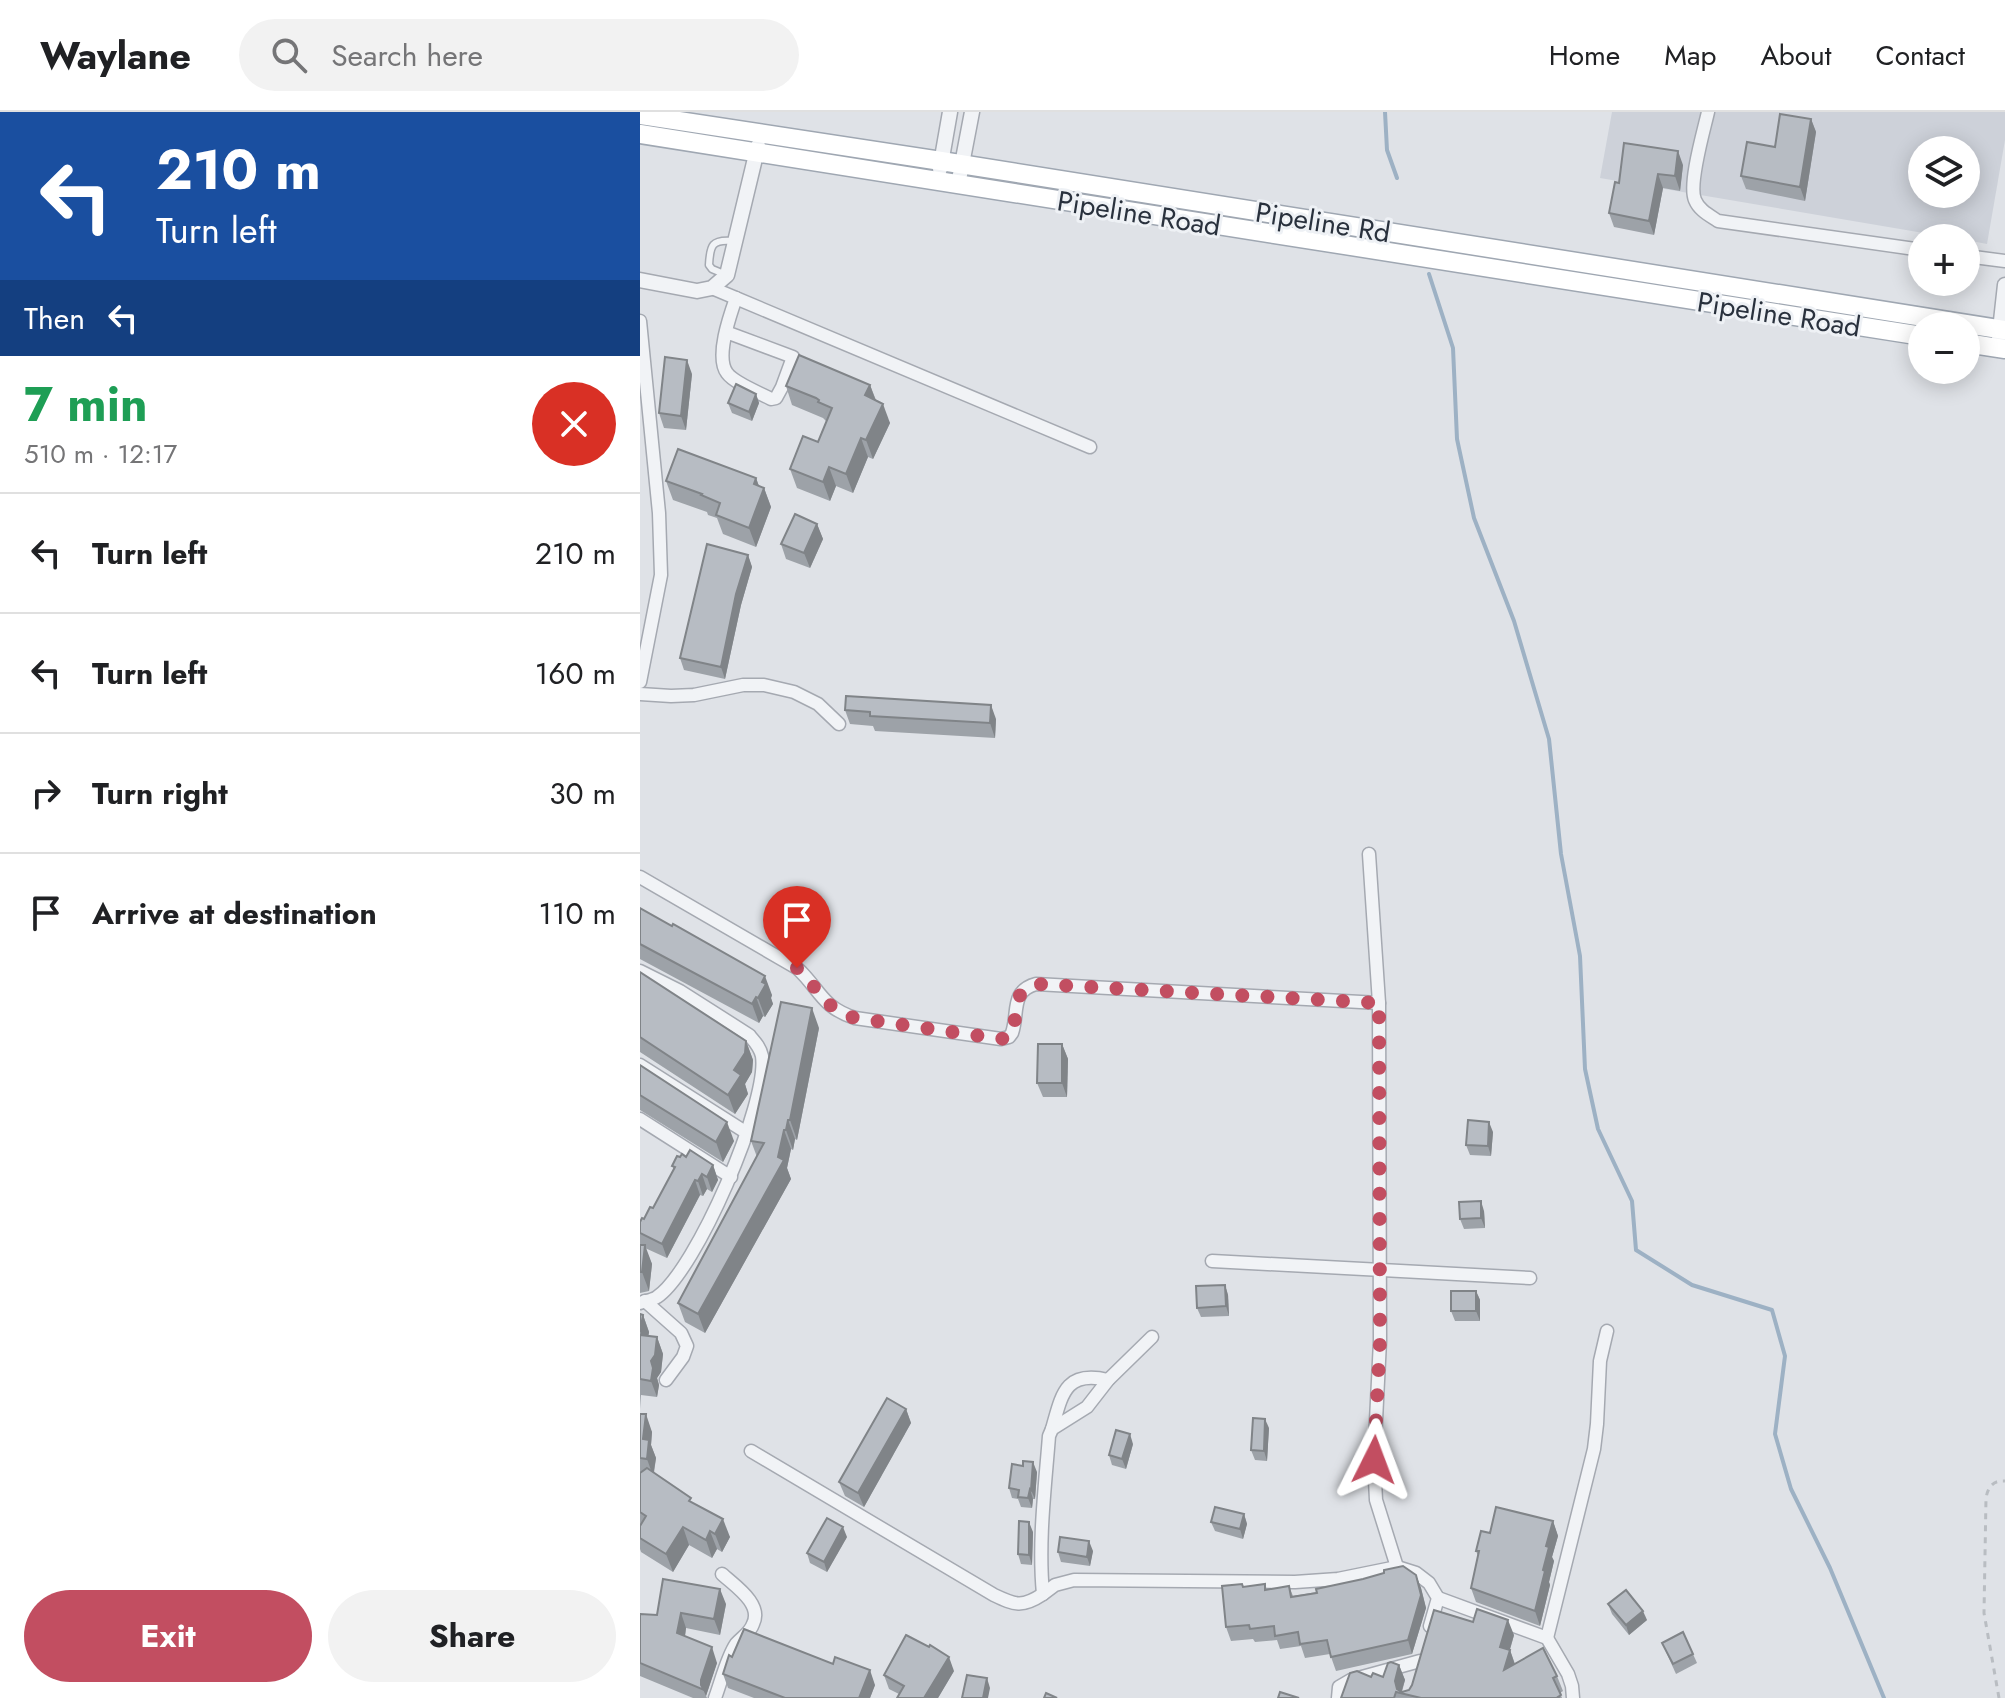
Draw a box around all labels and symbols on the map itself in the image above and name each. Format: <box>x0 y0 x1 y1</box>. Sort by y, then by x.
street label: Pipeline Road <box>1054 180 1223 247</box>
street label: Pipeline Rd <box>1253 192 1393 253</box>
street label: Pipeline Road <box>1694 281 1863 348</box>
pin <box>763 886 831 968</box>
position arrow <box>1332 1418 1416 1502</box>

